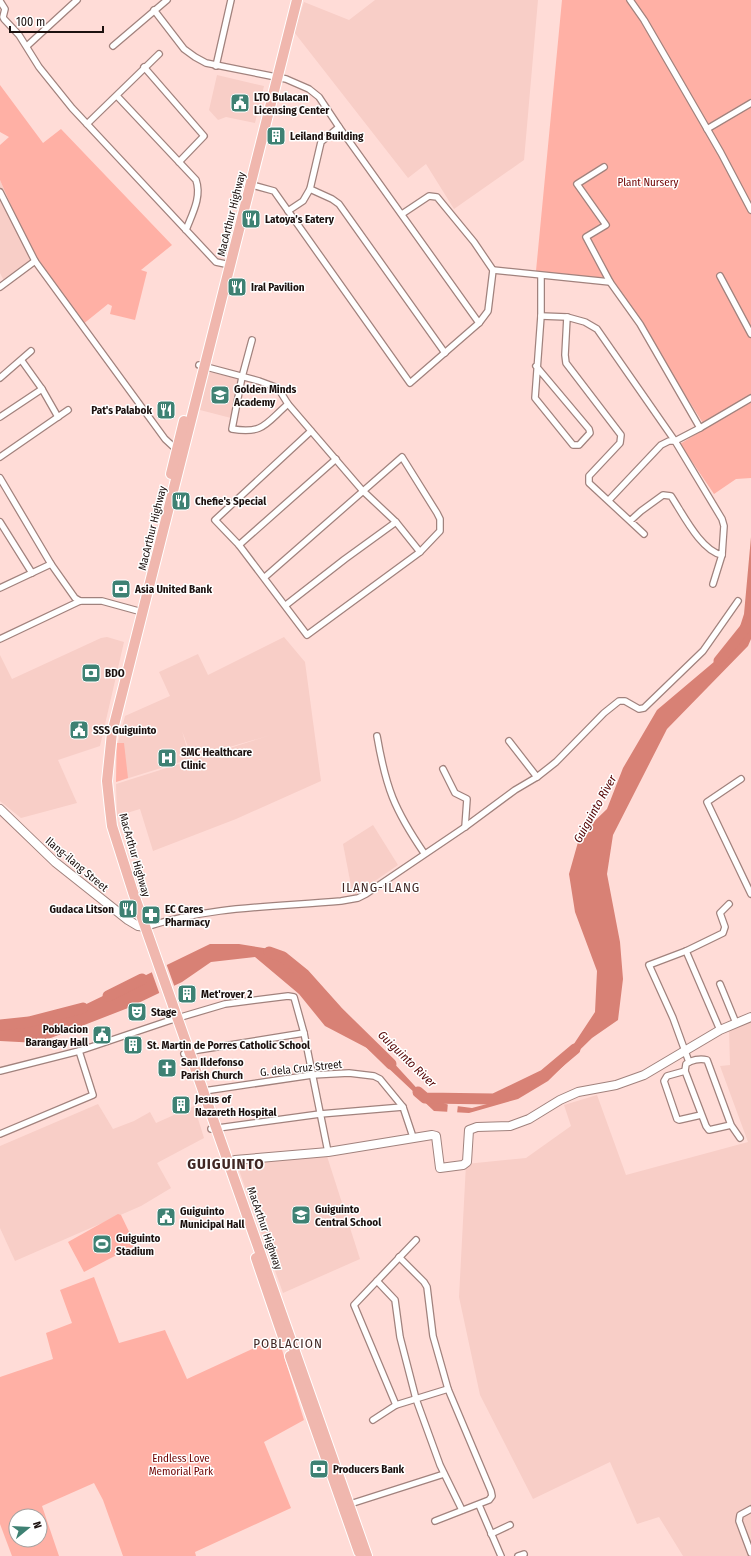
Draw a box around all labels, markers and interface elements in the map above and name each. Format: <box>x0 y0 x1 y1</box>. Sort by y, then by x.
scale bar <box>10 8 103 34</box>
text: 100 m <box>16 15 45 29</box>
place label: LTO Bulacan Licensing Center <box>254 91 330 117</box>
public building icon: LTO Bulacan Licensing Center <box>229 92 251 114</box>
building icon: Leiland Building <box>265 125 287 147</box>
place label: Leiland Building <box>290 130 364 143</box>
street label: MacArthur Highway <box>215 170 248 258</box>
park label: Plant Nursery <box>618 176 679 189</box>
restaurant icon: Latoya’s Eatery <box>240 208 262 230</box>
place label: Latoya’s Eatery <box>265 213 335 226</box>
restaurant icon: Iral Pavilion <box>226 276 248 298</box>
place label: Iral Pavilion <box>251 281 305 294</box>
place label: Golden Minds Academy <box>233 383 296 409</box>
school or university icon: Golden Minds Academy <box>209 384 231 406</box>
restaurant icon: Pat's Palabok <box>155 399 177 421</box>
place label: Pat's Palabok <box>91 404 152 417</box>
street label: MacArthur Highway <box>136 484 169 572</box>
restaurant icon: Chefie's Special <box>170 490 192 512</box>
place label: Chefie's Special <box>195 495 267 508</box>
bank icon: Asia United Bank <box>110 578 132 600</box>
place label: Asia United Bank <box>134 583 212 596</box>
bank icon: BDO <box>80 662 102 684</box>
place label: BDO <box>105 667 125 680</box>
public building icon: SSS Guiguinto <box>68 719 90 741</box>
place label: SSS Guiguinto <box>93 724 157 737</box>
place label: SMC Healthcare Clinic <box>181 746 252 772</box>
hospital icon: SMC Healthcare Clinic <box>156 747 178 769</box>
water label: Guiguinto River <box>571 772 620 845</box>
street label: MacArthur Highway <box>116 812 153 899</box>
street label: Ilang-ilang Street <box>43 834 111 895</box>
district label: ILANG-ILANG <box>342 880 420 895</box>
restaurant icon: Gudaca Litson <box>117 898 139 920</box>
place label: Gudaca Litson <box>50 903 114 916</box>
place label: EC Cares Pharmacy <box>165 903 211 929</box>
pharmacy icon: EC Cares Pharmacy <box>140 904 162 926</box>
building icon: Met'rover 2 <box>176 983 198 1005</box>
place label: Met'rover 2 <box>201 988 252 1001</box>
theatre icon: Stage <box>126 1001 148 1023</box>
place label: Stage <box>151 1006 177 1019</box>
place label: Poblacion Barangay Hall <box>25 1023 89 1049</box>
public building icon: Poblacion Barangay Hall <box>91 1024 113 1046</box>
water label: Guiguinto River <box>375 1028 440 1091</box>
building icon: St. Martin de Porres Catholic School <box>122 1034 144 1056</box>
place label: St. Martin de Porres Catholic School <box>147 1039 311 1052</box>
place label: San Ildefonso Parish Church <box>181 1056 244 1082</box>
church icon: San Ildefonso Parish Church <box>156 1057 178 1079</box>
street label: G. dela Cruz Street <box>259 1058 343 1079</box>
place label: Jesus of Nazareth Hospital <box>194 1093 277 1119</box>
building icon: Jesus of Nazareth Hospital <box>170 1094 192 1116</box>
district label: GUIGUINTO <box>187 1155 265 1173</box>
street label: MacArthur Highway <box>244 1185 285 1271</box>
place label: Guiguinto Central School <box>315 1203 382 1229</box>
school or university icon: Guiguinto Central School <box>290 1204 312 1226</box>
place label: Guiguinto Municipal Hall <box>180 1205 245 1231</box>
public building icon: Guiguinto Municipal Hall <box>155 1206 177 1228</box>
place label: Guiguinto Stadium <box>116 1232 160 1258</box>
sports icon: Guiguinto Stadium <box>91 1233 113 1255</box>
district label: POBLACION <box>253 1336 323 1351</box>
park label: Endless Love Memorial Park <box>149 1452 214 1478</box>
bank icon: Producers Bank <box>308 1458 330 1480</box>
place label: Producers Bank <box>333 1463 405 1476</box>
north arrow <box>8 1508 48 1548</box>
text: N <box>30 1520 44 1530</box>

